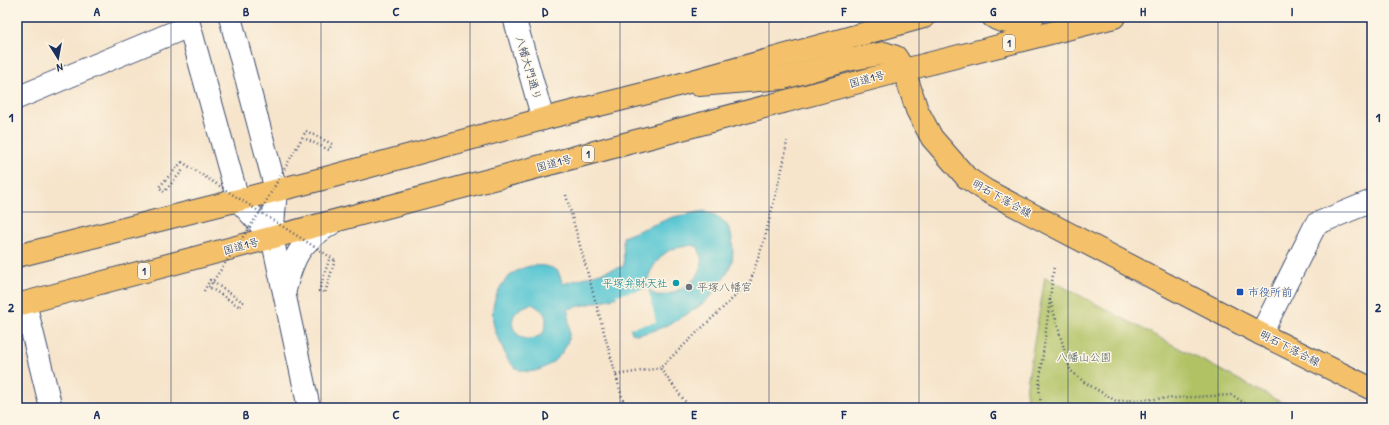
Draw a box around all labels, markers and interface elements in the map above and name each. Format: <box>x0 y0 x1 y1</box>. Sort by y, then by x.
text: A <box>94 2 101 20</box>
text: B <box>243 2 250 20</box>
text: C <box>392 2 400 20</box>
text: D <box>542 2 549 20</box>
text: E <box>691 2 697 20</box>
text: F <box>841 2 848 20</box>
text: G <box>990 2 997 20</box>
text: H <box>1140 2 1146 20</box>
text: I <box>1290 2 1294 20</box>
street label: 八幡大門通り <box>513 34 545 102</box>
road number: 1 <box>1003 35 1015 51</box>
north arrow <box>38 38 78 78</box>
text: N <box>56 60 64 75</box>
street label: 国道1号 <box>847 67 887 91</box>
text: 1 <box>9 108 14 126</box>
text: 1 <box>1376 108 1381 126</box>
road number: 1 <box>582 146 594 162</box>
street label: 国道1号 <box>534 151 574 175</box>
street label: 明石下落合線 <box>970 176 1034 220</box>
street label: 国道1号 <box>221 234 261 258</box>
road number: 1 <box>138 263 150 279</box>
place label: 平塚弁財天社 <box>602 276 668 290</box>
marker: 平塚弁財天社 <box>671 278 681 288</box>
place label: 平塚八幡宮 <box>697 280 752 294</box>
marker: 平塚八幡宮 <box>684 282 694 292</box>
place label: 市役所前 <box>1248 285 1292 299</box>
marker: 市役所前 <box>1235 287 1245 297</box>
text: 2 <box>8 298 15 316</box>
text: 2 <box>1375 298 1382 316</box>
street label: 明石下落合線 <box>1257 327 1323 369</box>
park label: 八幡山公園 <box>1057 350 1112 364</box>
text: A <box>94 405 101 423</box>
text: B <box>243 405 250 423</box>
text: C <box>392 405 400 423</box>
text: D <box>542 405 549 423</box>
text: E <box>691 405 697 423</box>
text: F <box>841 405 848 423</box>
text: G <box>990 405 997 423</box>
text: H <box>1140 405 1146 423</box>
text: I <box>1290 405 1294 423</box>

